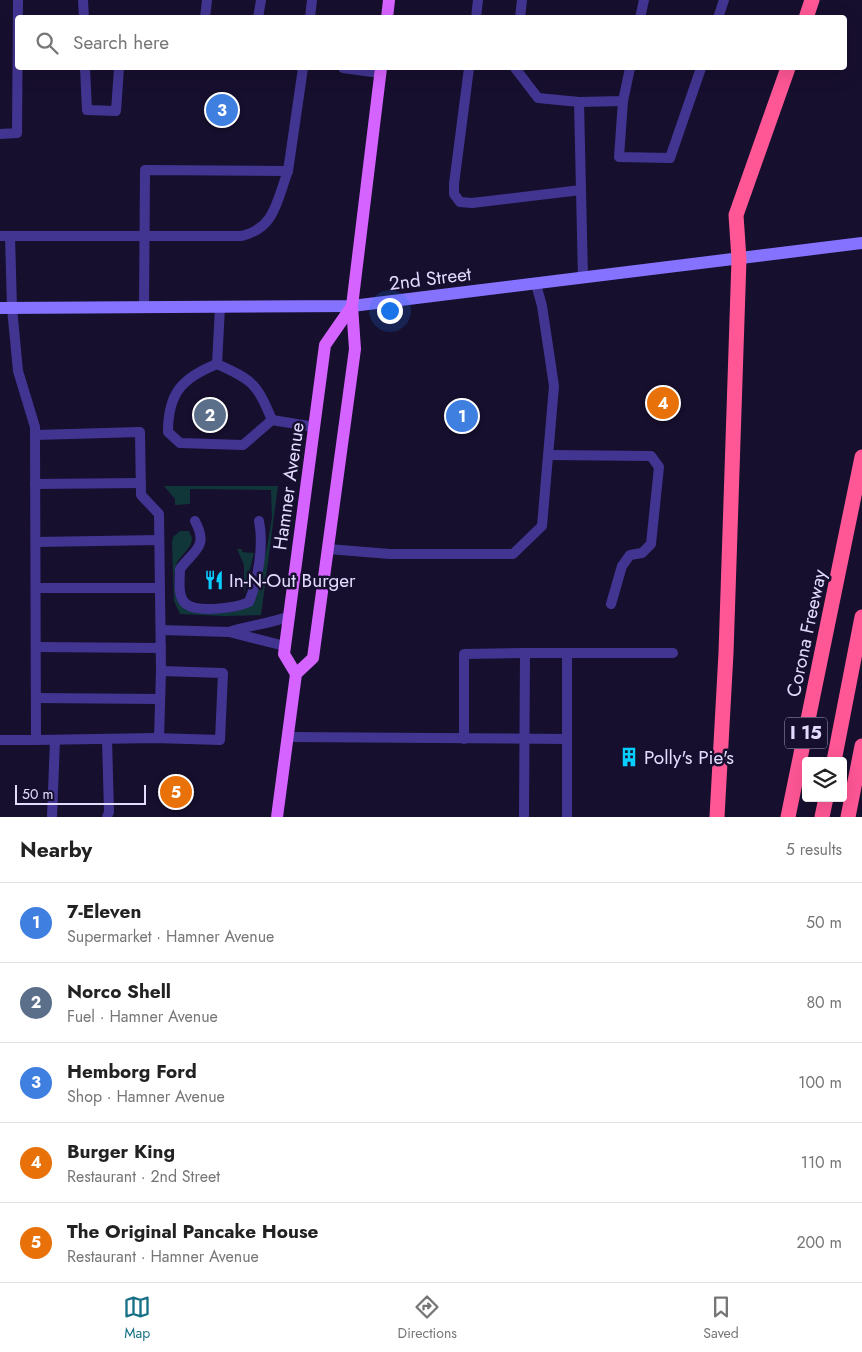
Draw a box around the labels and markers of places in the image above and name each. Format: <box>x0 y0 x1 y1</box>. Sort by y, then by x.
pin: 3 <box>206 91 238 129</box>
pin: 4 <box>647 384 679 422</box>
pin: 2 <box>194 396 226 434</box>
pin: 1 <box>446 397 478 435</box>
place label: In-N-Out Burger <box>229 567 356 594</box>
restaurant icon: In-N-Out Burger <box>203 569 225 591</box>
place label: Polly's Pie's <box>644 744 734 771</box>
building icon: Polly's Pie's <box>618 746 640 768</box>
pin: 5 <box>160 773 192 811</box>

